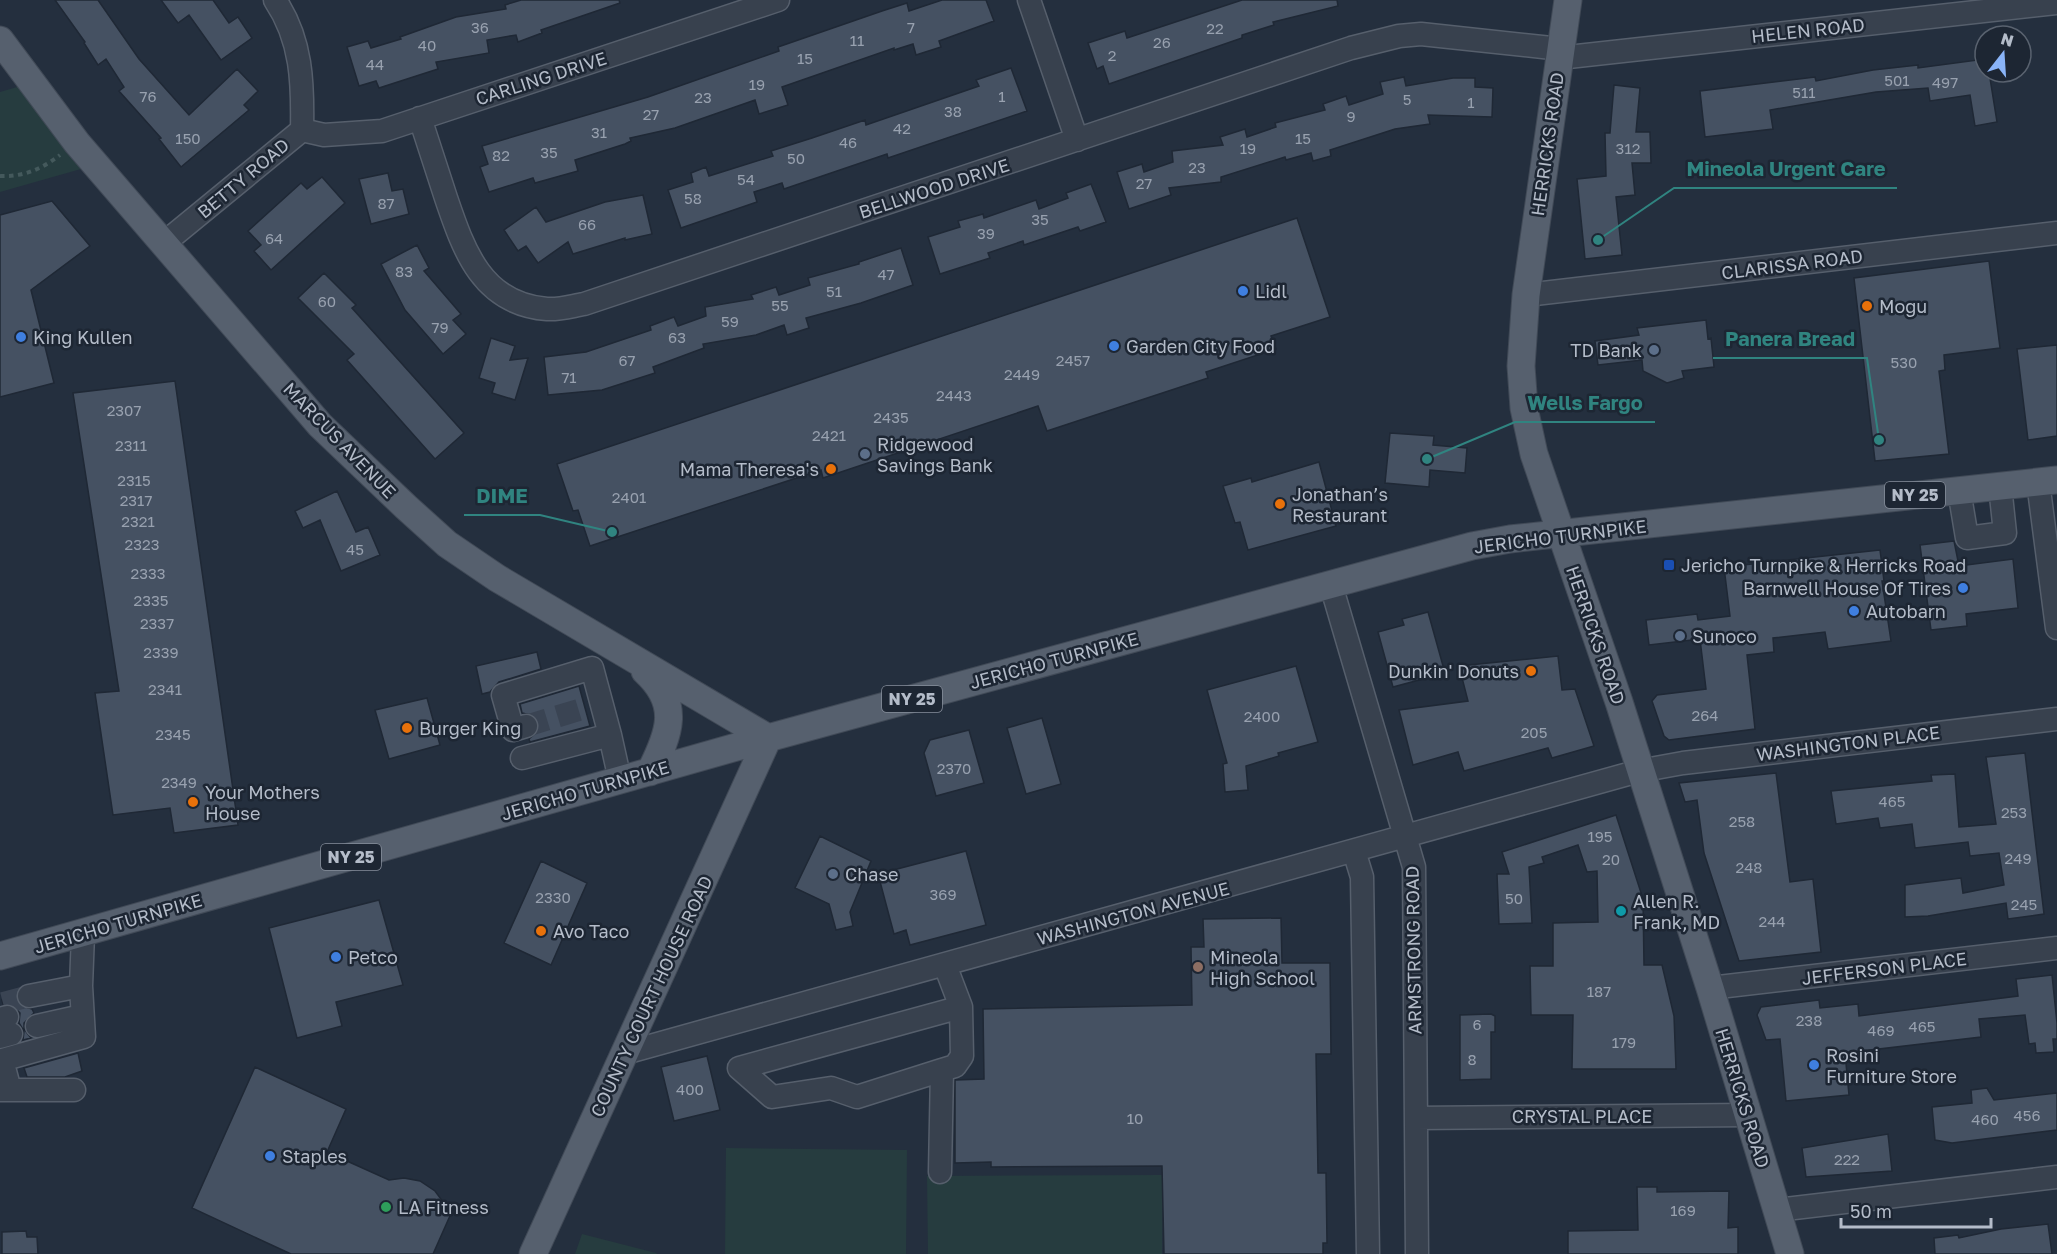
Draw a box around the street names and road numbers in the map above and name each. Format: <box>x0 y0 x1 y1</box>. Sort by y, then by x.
street label: HELEN ROAD <box>1750 13 1866 47</box>
street label: CARLING DRIVE <box>473 46 609 110</box>
street label: HERRICKS ROAD <box>1526 71 1568 217</box>
street label: BETTY ROAD <box>193 133 293 223</box>
street label: BELLWOOD DRIVE <box>856 153 1012 223</box>
street label: CLARISSA ROAD <box>1720 244 1864 284</box>
street label: MARCUS AVENUE <box>279 378 401 502</box>
road number: NY 25 <box>1885 482 1945 508</box>
street label: JERICHO TURNPIKE <box>1472 514 1648 558</box>
street label: HERRICKS ROAD <box>1562 563 1630 707</box>
street label: JERICHO TURNPIKE <box>967 627 1141 693</box>
road number: NY 25 <box>882 686 942 712</box>
street label: WASHINGTON PLACE <box>1755 721 1941 765</box>
street label: JERICHO TURNPIKE <box>498 755 672 825</box>
road number: NY 25 <box>321 844 381 870</box>
street label: ARMSTRONG ROAD <box>1401 866 1425 1034</box>
street label: COUNTY COURT HOUSE ROAD <box>585 872 717 1120</box>
street label: WASHINGTON AVENUE <box>1034 877 1232 949</box>
street label: JERICHO TURNPIKE <box>31 888 205 958</box>
street label: JEFFERSON PLACE <box>1800 947 1968 989</box>
street label: HERRICKS ROAD <box>1711 1025 1775 1171</box>
street label: CRYSTAL PLACE <box>1512 1105 1652 1127</box>

